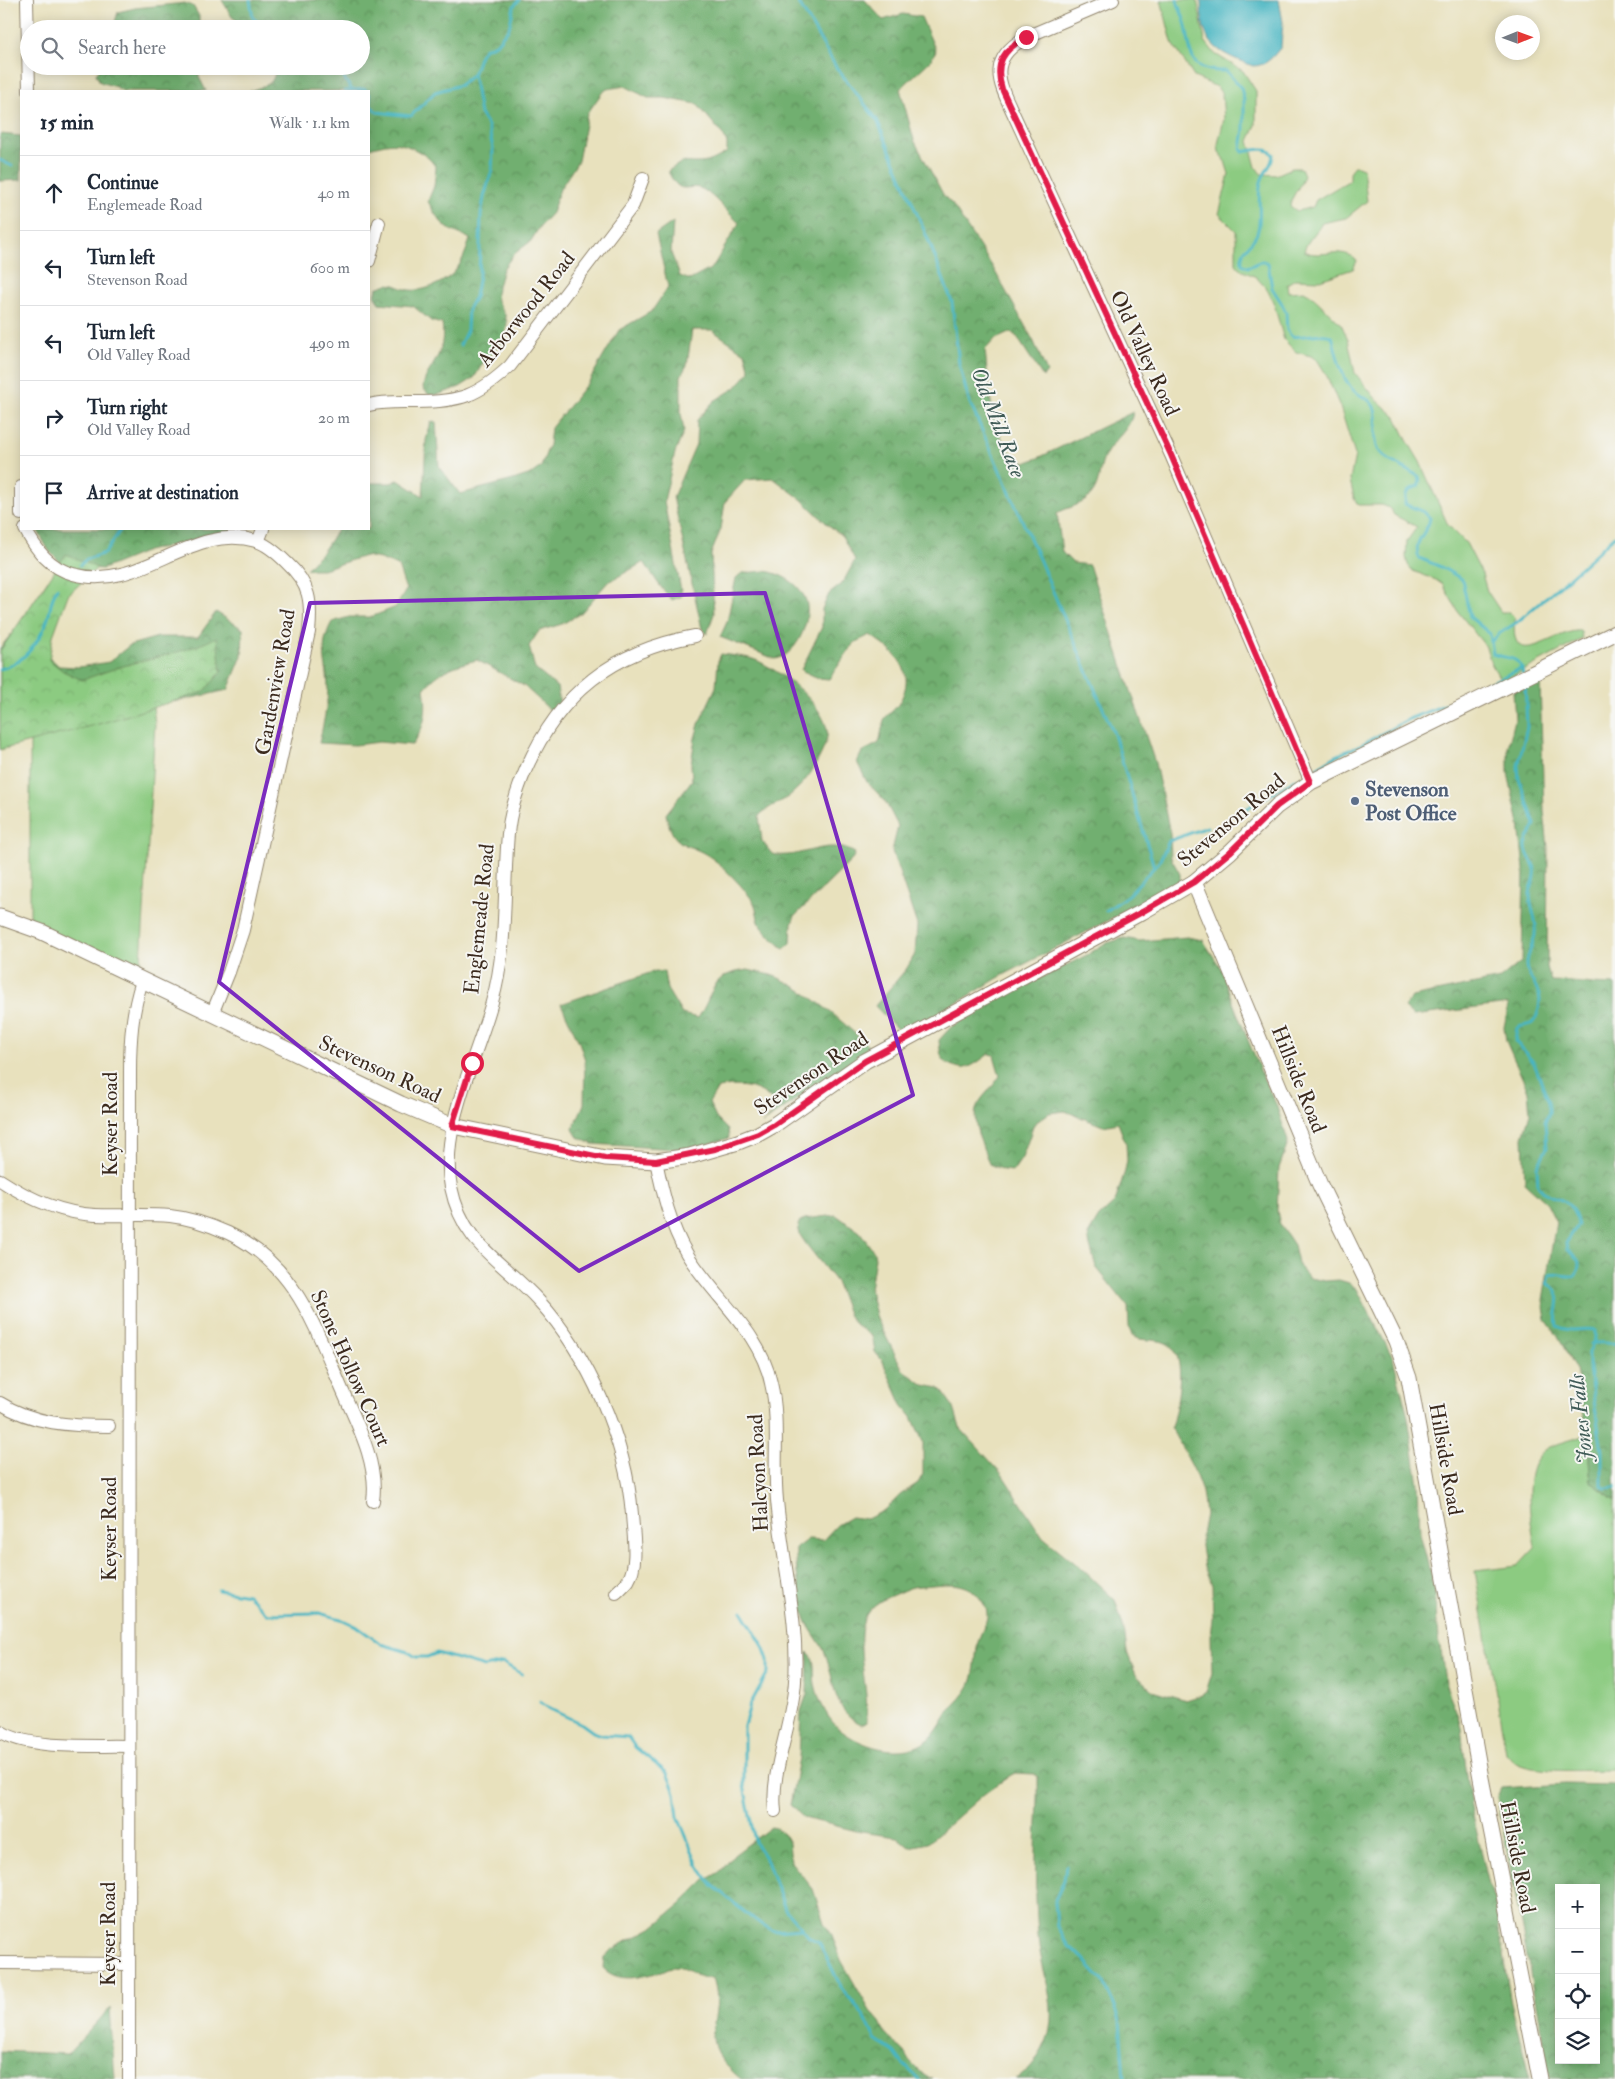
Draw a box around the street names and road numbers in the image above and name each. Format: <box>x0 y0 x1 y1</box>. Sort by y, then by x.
street label: Arborwood Road <box>471 245 582 373</box>
street label: Old Valley Road <box>1104 286 1186 421</box>
street label: Gardenview Road <box>249 606 302 757</box>
street label: Stevenson Road <box>1172 767 1291 873</box>
street label: Englemeade Road <box>458 842 501 996</box>
street label: Hillside Road <box>1265 1021 1333 1138</box>
street label: Stevenson Road <box>749 1025 874 1122</box>
street label: Stevenson Road <box>314 1029 446 1110</box>
street label: Keyser Road <box>97 1071 124 1176</box>
street label: Stone Hollow Court <box>304 1286 397 1451</box>
street label: Hillside Road <box>1422 1401 1469 1518</box>
street label: Halcyon Road <box>742 1413 775 1533</box>
street label: Keyser Road <box>96 1476 123 1581</box>
street label: Hillside Road <box>1493 1799 1542 1916</box>
street label: Keyser Road <box>95 1881 122 1986</box>

